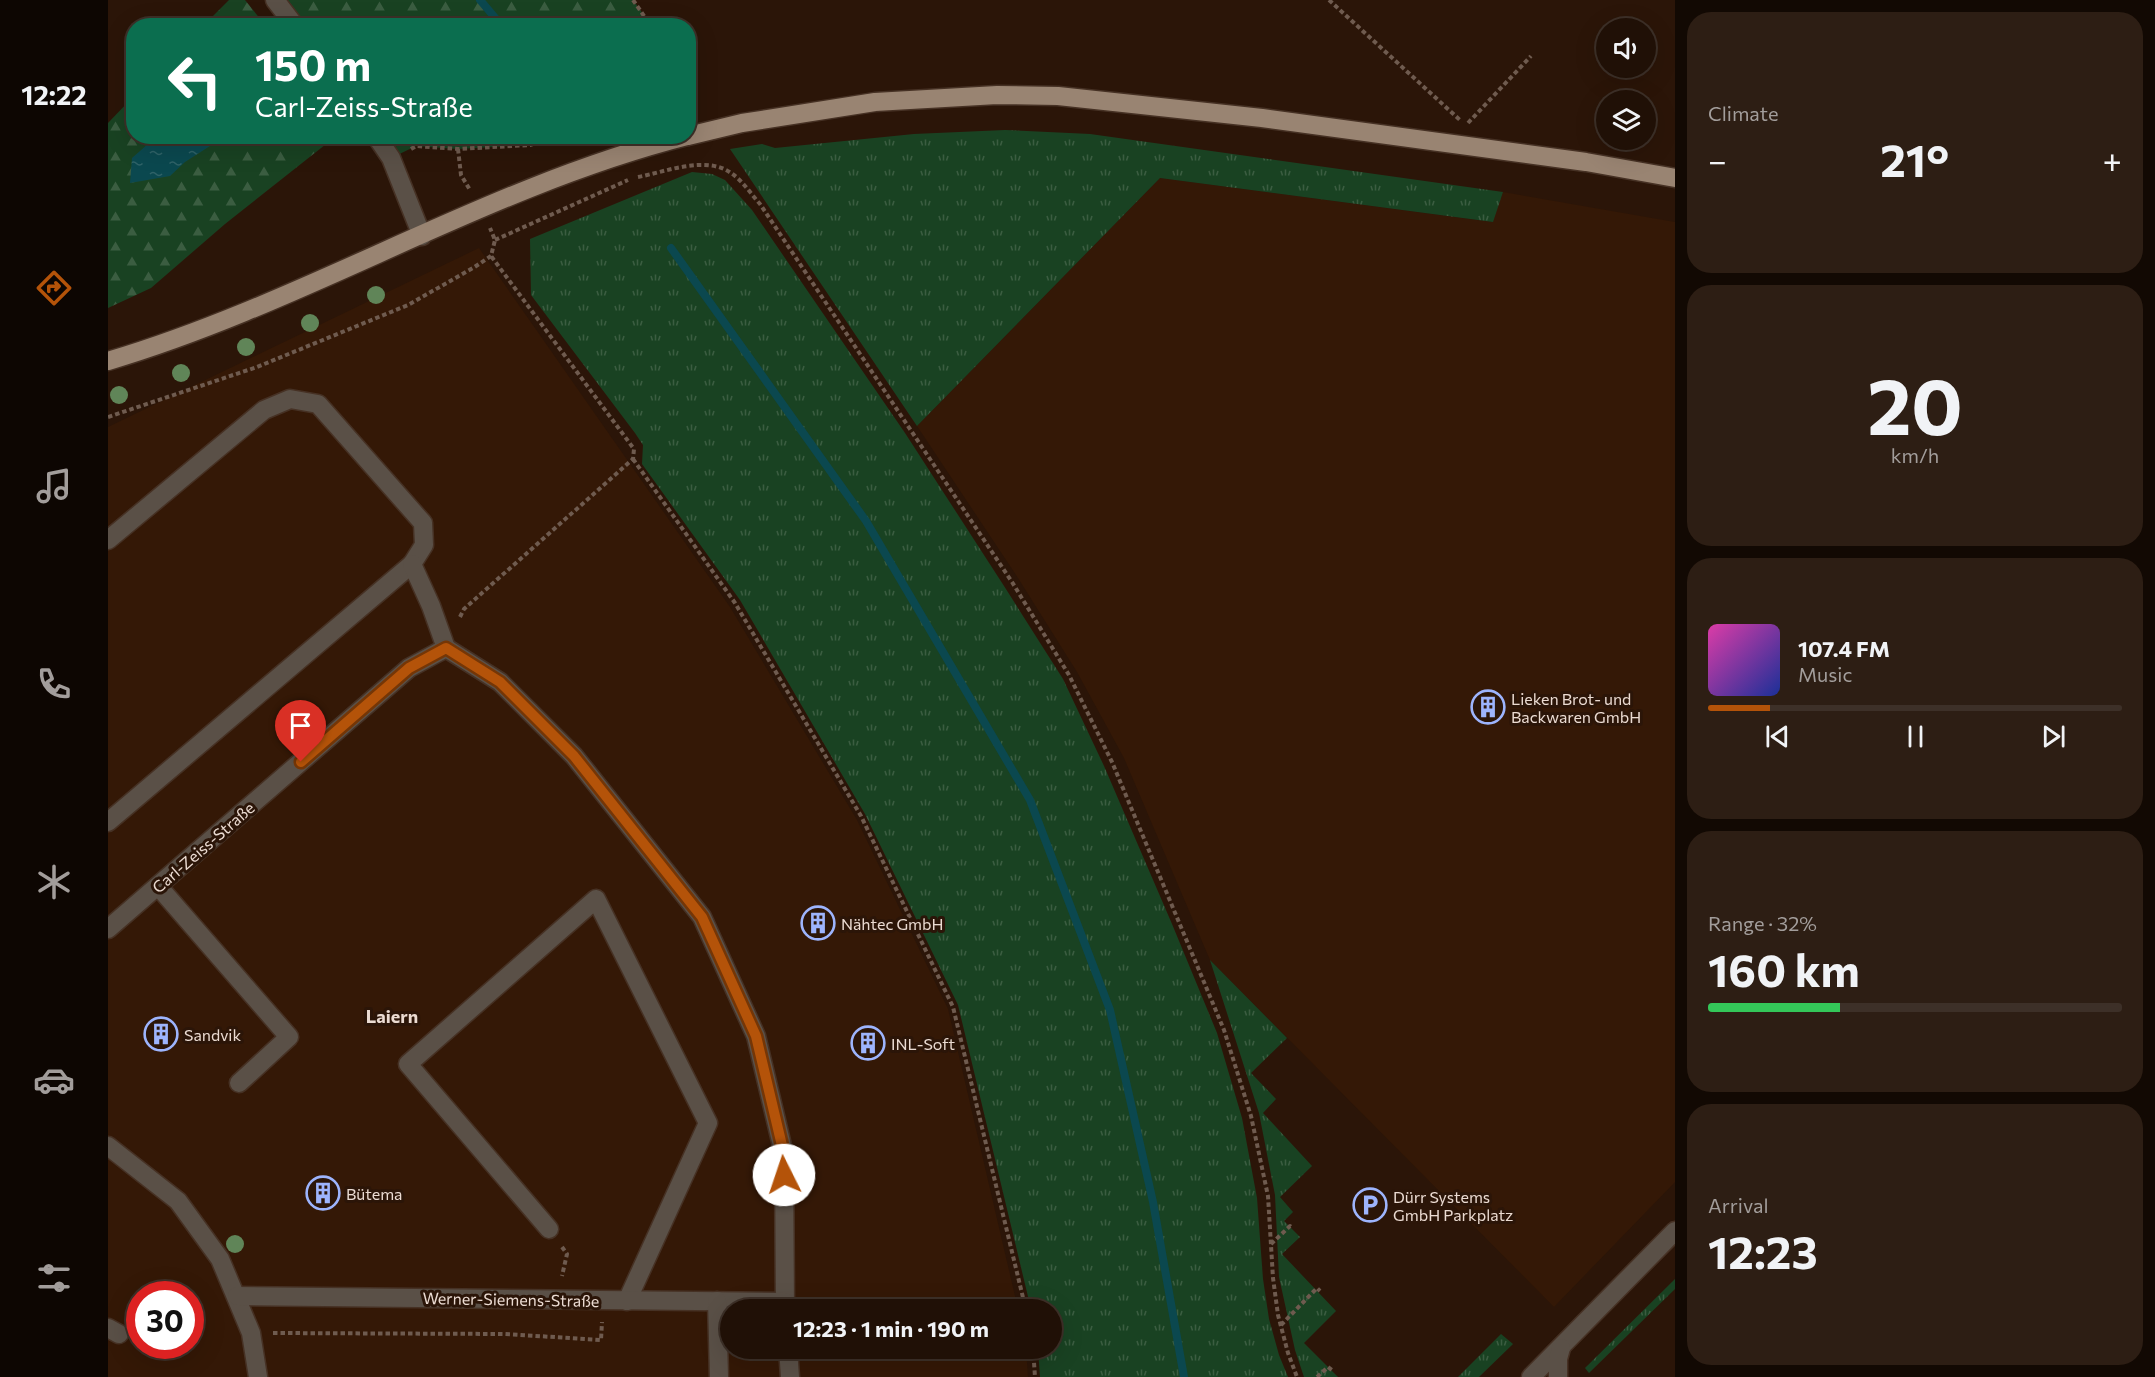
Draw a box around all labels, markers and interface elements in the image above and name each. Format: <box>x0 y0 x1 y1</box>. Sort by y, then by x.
map controls <box>1596 18 1656 150</box>
button: sound <box>1596 18 1656 78</box>
text: 150 m <box>255 38 371 90</box>
icon: left <box>156 42 234 120</box>
text: 12:22 <box>21 78 87 111</box>
text: Carl-Zeiss-Straße <box>255 90 473 123</box>
button: layers <box>1596 90 1656 150</box>
text: Climate <box>1708 101 1778 125</box>
text: 21° <box>1880 131 1949 186</box>
text: − <box>1708 139 1727 180</box>
text: + <box>2103 139 2122 180</box>
icon: directions <box>33 267 75 309</box>
text: 20 <box>1867 356 1963 451</box>
text: km/h <box>1891 443 1939 467</box>
icon: music <box>33 465 75 507</box>
text: 107.4 FM <box>1798 635 1890 662</box>
text: Music <box>1798 662 1852 686</box>
icon: phone <box>33 663 75 705</box>
building icon: Lieken Brot- und Backwaren GmbH <box>1470 689 1506 725</box>
place label: Lieken Brot- und Backwaren GmbH <box>1511 689 1641 726</box>
pin <box>275 700 326 762</box>
icon: arrive <box>284 709 317 742</box>
icon: previous <box>1761 720 1794 753</box>
icon: pause <box>1899 720 1932 753</box>
icon: next <box>2037 720 2070 753</box>
street label: Carl-Zeiss-Straße <box>148 798 258 896</box>
icon: climate <box>33 861 75 903</box>
building icon: Nähtec GmbH <box>800 905 836 941</box>
text: Range · 32% <box>1708 911 1817 935</box>
place label: Nähtec GmbH <box>841 914 944 933</box>
text: 160 km <box>1708 941 1860 996</box>
district label: Laiern <box>366 1005 418 1027</box>
building icon: Sandvik <box>143 1016 179 1052</box>
place label: Sandvik <box>184 1025 241 1044</box>
building icon: INL-Soft <box>850 1025 886 1061</box>
place label: INL-Soft <box>891 1034 956 1053</box>
icon: car <box>33 1059 75 1101</box>
position arrow <box>752 1143 816 1207</box>
building icon: Bütema <box>305 1175 341 1211</box>
place label: Bütema <box>346 1184 402 1203</box>
parking icon: Dürr Systems GmbH Parkplatz <box>1352 1187 1388 1223</box>
place label: Dürr Systems GmbH Parkplatz <box>1393 1187 1513 1224</box>
text: Arrival <box>1708 1193 1769 1217</box>
text: 12:23 <box>1708 1223 1818 1278</box>
icon: filters <box>33 1257 75 1299</box>
speed limit sign: 30 <box>126 1281 204 1359</box>
street label: Werner-Siemens-Straße <box>422 1288 600 1310</box>
text: 12:23 · 1 min · 190 m <box>793 1315 989 1342</box>

